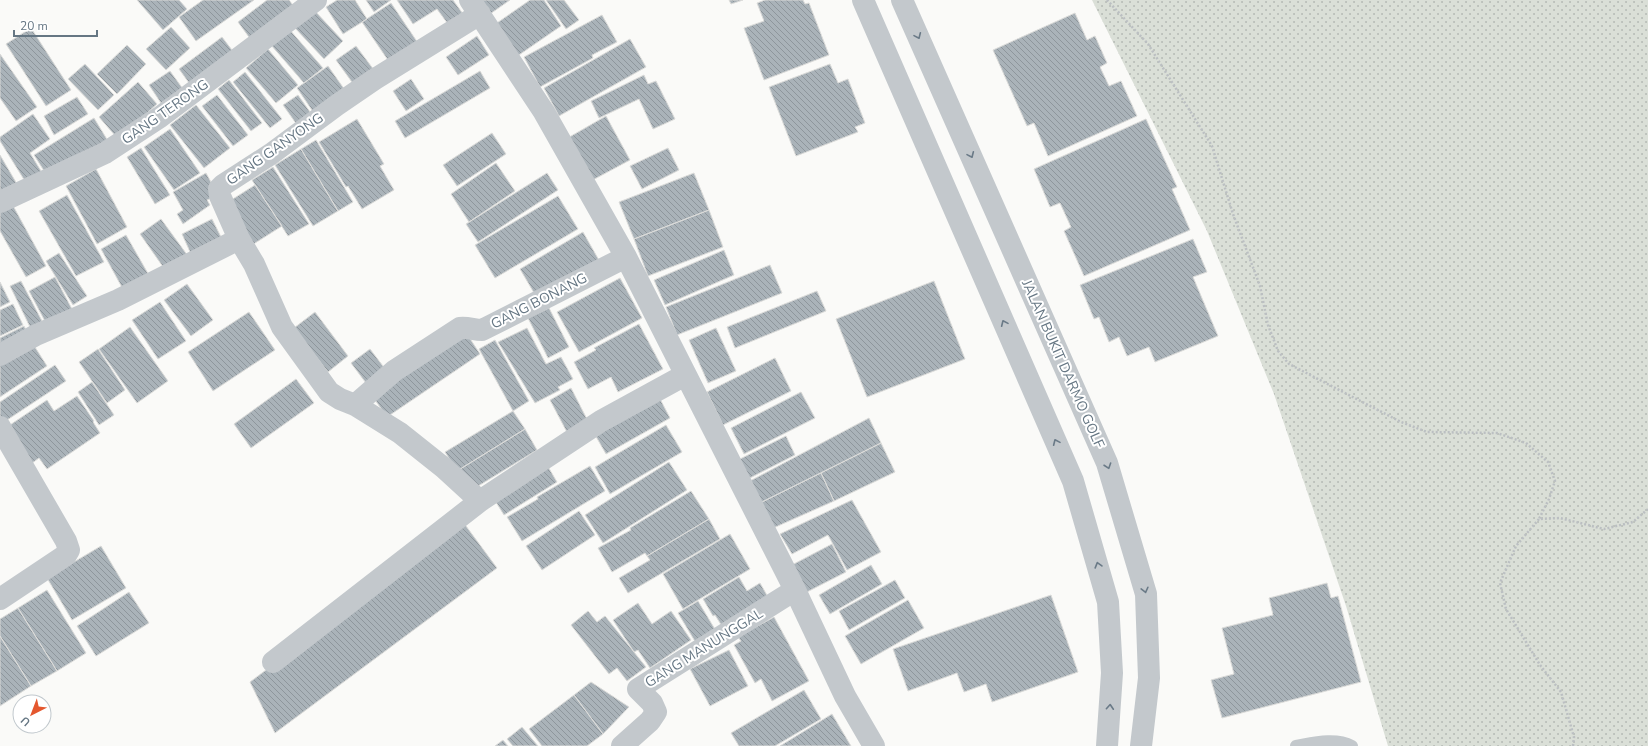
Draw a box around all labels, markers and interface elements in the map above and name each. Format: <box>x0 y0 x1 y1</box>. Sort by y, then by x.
scale bar <box>14 12 97 38</box>
text: 20 m <box>20 18 48 34</box>
one-way arrow <box>913 31 921 39</box>
street label: GANG TERONG <box>118 75 212 149</box>
street label: GANG GANYONG <box>223 108 327 190</box>
one-way arrow <box>966 150 974 158</box>
street label: GANG BONANG <box>488 269 590 333</box>
street label: JALAN BUKIT DARMO GOLF <box>1017 276 1109 452</box>
one-way arrow <box>1001 319 1009 327</box>
one-way arrow <box>1053 438 1061 445</box>
one-way arrow <box>1103 462 1111 469</box>
one-way arrow <box>1094 562 1103 569</box>
one-way arrow <box>1140 587 1148 594</box>
street label: GANG MANUNGGAL <box>641 604 767 692</box>
north arrow <box>12 694 52 734</box>
one-way arrow <box>1105 704 1114 710</box>
text: U <box>18 713 34 729</box>

